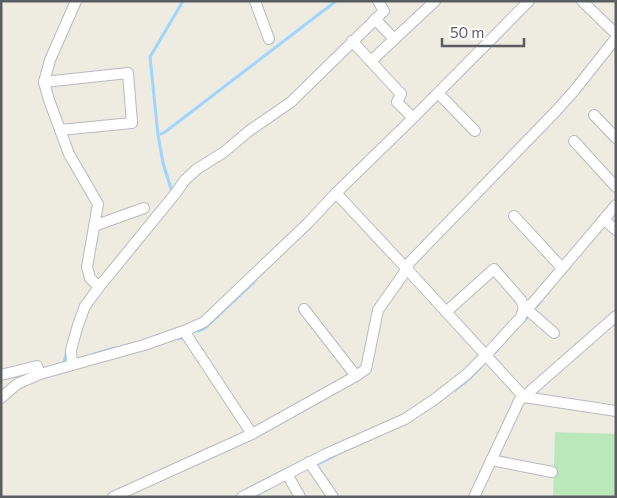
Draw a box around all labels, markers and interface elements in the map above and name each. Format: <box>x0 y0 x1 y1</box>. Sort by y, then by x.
scale bar <box>442 15 524 47</box>
text: 50 m <box>450 23 484 41</box>

